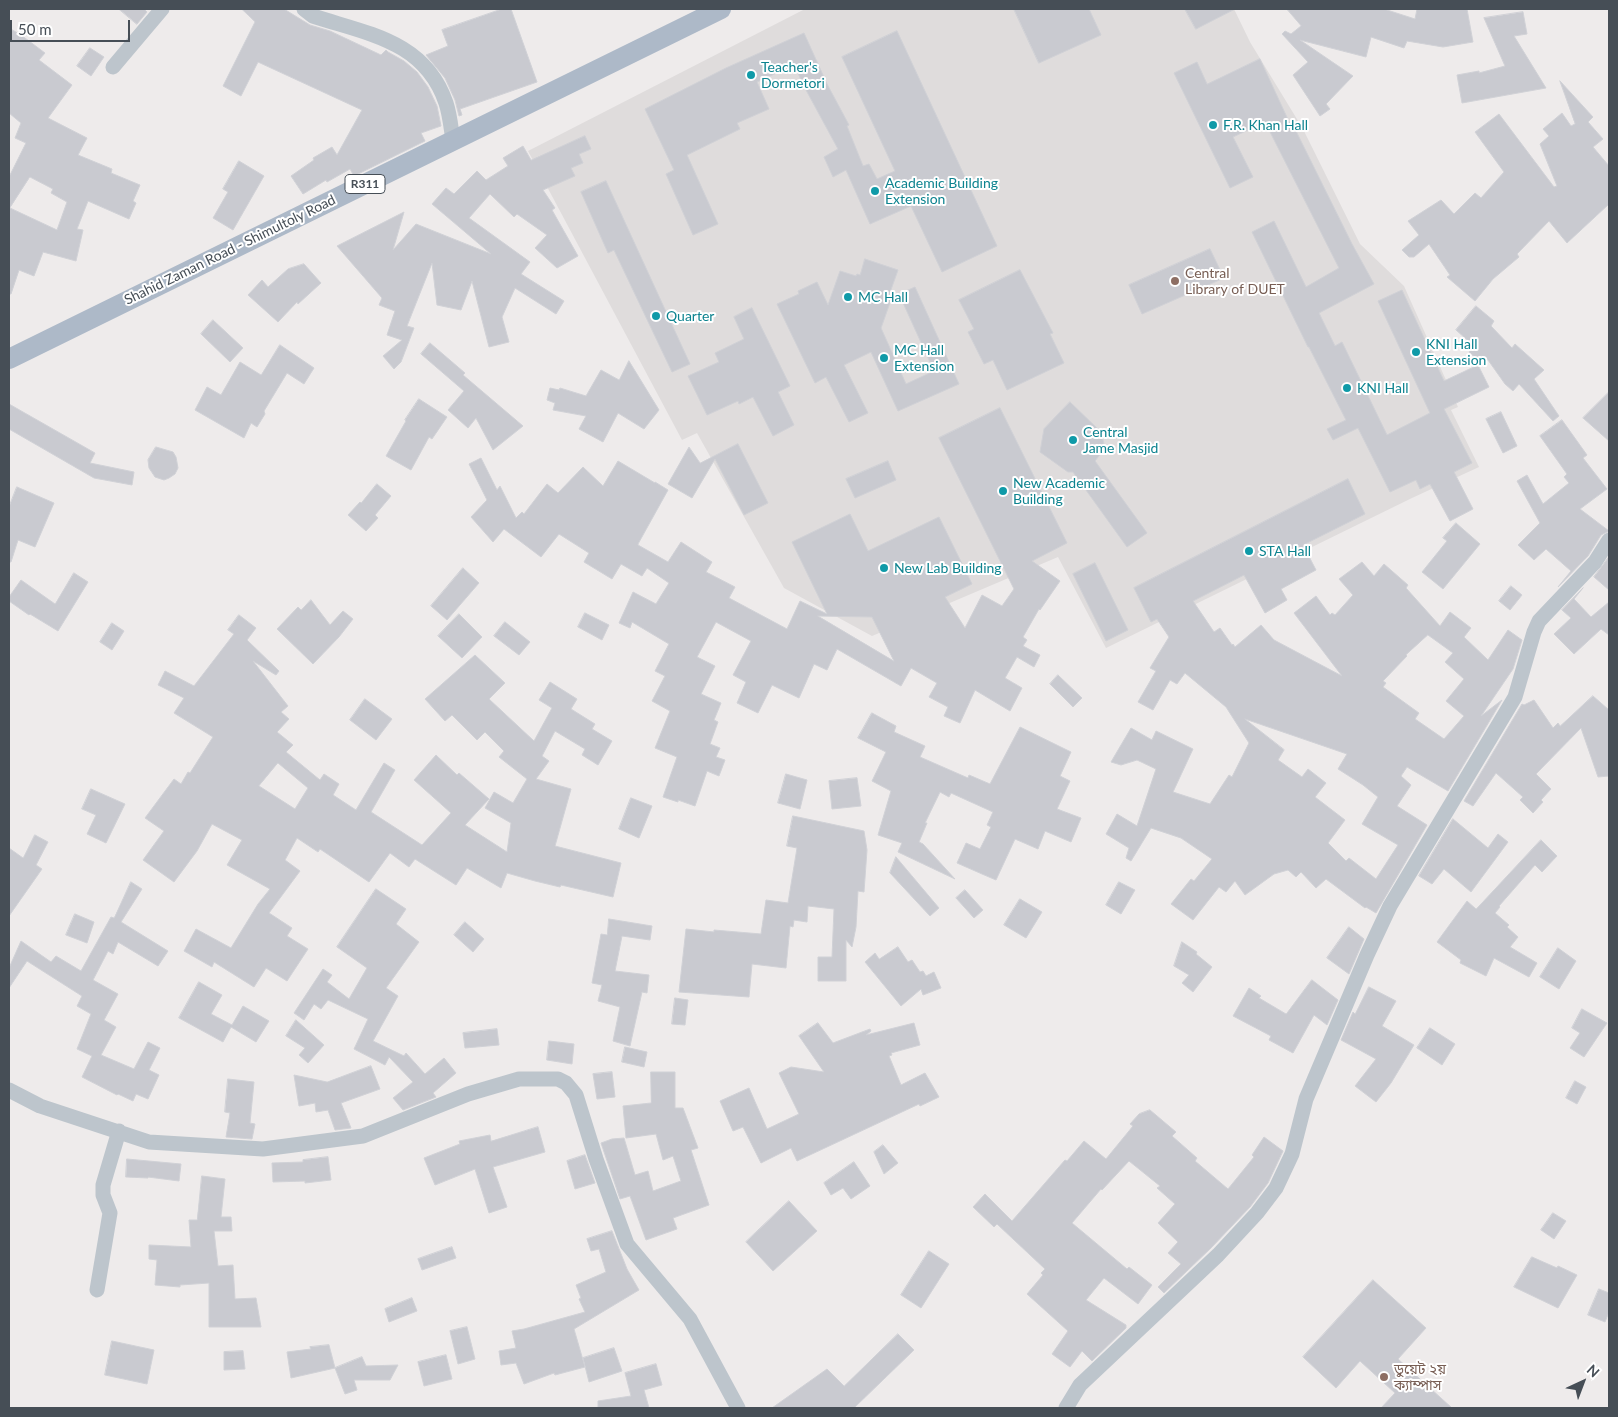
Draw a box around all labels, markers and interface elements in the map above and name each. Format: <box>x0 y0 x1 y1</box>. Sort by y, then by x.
scale bar <box>12 10 132 42</box>
text: 50 m <box>18 20 52 38</box>
place label: Teacher's Dormetori <box>761 59 825 92</box>
marker: Teacher's Dormetori <box>745 69 757 81</box>
place label: F.R. Khan Hall <box>1223 117 1308 133</box>
marker: F.R. Khan Hall <box>1207 119 1219 131</box>
road number: R311 <box>345 174 385 193</box>
place label: Academic Building Extension <box>885 175 998 208</box>
marker: Academic Building Extension <box>869 185 881 197</box>
street label: Shahid Zaman Road - Shimultoly Road <box>122 191 338 309</box>
place label: Central Library of DUET <box>1185 265 1285 298</box>
marker: Central Library of DUET <box>1169 275 1181 287</box>
place label: MC Hall <box>858 289 908 305</box>
marker: MC Hall <box>842 291 854 303</box>
place label: Quarter <box>666 308 714 324</box>
marker: Quarter <box>650 310 662 322</box>
place label: KNI Hall Extension <box>1426 336 1486 368</box>
place label: MC Hall Extension <box>894 342 954 374</box>
marker: KNI Hall Extension <box>1410 346 1422 358</box>
marker: MC Hall Extension <box>878 352 890 364</box>
place label: KNI Hall <box>1357 380 1409 396</box>
marker: KNI Hall <box>1341 382 1353 394</box>
place label: Central Jame Masjid <box>1083 424 1158 457</box>
marker: Central Jame Masjid <box>1067 434 1079 446</box>
place label: New Academic Building <box>1013 475 1105 508</box>
marker: New Academic Building <box>997 485 1009 497</box>
place label: STA Hall <box>1259 543 1311 559</box>
marker: STA Hall <box>1243 545 1255 557</box>
place label: New Lab Building <box>894 560 1002 576</box>
marker: New Lab Building <box>878 562 890 574</box>
north arrow <box>1558 1357 1608 1407</box>
place label: ডুয়েট ২য় ক্যাম্পাস <box>1394 1361 1446 1394</box>
text: N <box>1584 1361 1603 1381</box>
marker: ডুয়েট ২য় ক্যাম্পাস <box>1378 1371 1390 1383</box>

